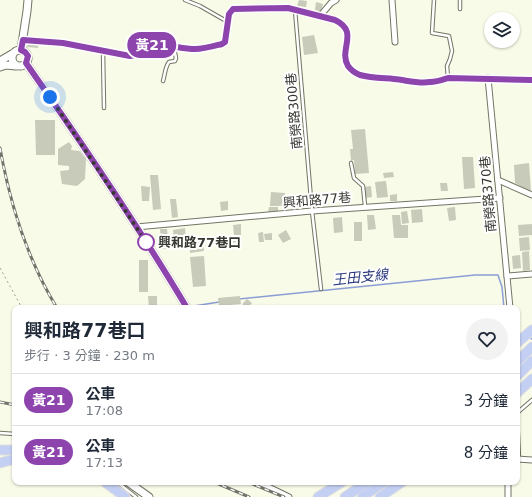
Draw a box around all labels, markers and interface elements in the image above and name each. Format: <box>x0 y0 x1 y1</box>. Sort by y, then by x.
map controls <box>484 12 520 48</box>
button: layers <box>484 12 520 48</box>
line badge: 黃21 <box>129 32 175 58</box>
text: 黃21 <box>135 37 169 53</box>
street label: 南榮路300巷 <box>283 72 305 150</box>
your location <box>40 87 60 107</box>
street label: 南榮路370巷 <box>477 155 499 233</box>
street label: 興和路77巷 <box>282 190 352 210</box>
marker: 興和路77巷口 <box>137 233 155 251</box>
place label: 興和路77巷口 <box>158 235 241 250</box>
water label: 王田支線 <box>331 266 391 288</box>
button: heart <box>466 318 508 360</box>
text: 興和路77巷口 <box>24 319 145 341</box>
text: 步行 · 3 分鐘 · 230 m <box>24 348 155 363</box>
text: 公車 <box>85 385 116 403</box>
text: 黃21 <box>32 392 65 408</box>
text: 3 分鐘 <box>464 392 508 410</box>
text: 17:08 <box>85 403 123 418</box>
text: 公車 <box>85 437 116 455</box>
text: 黃21 <box>32 444 65 460</box>
text: 8 分鐘 <box>464 444 508 462</box>
text: 17:13 <box>85 455 123 470</box>

